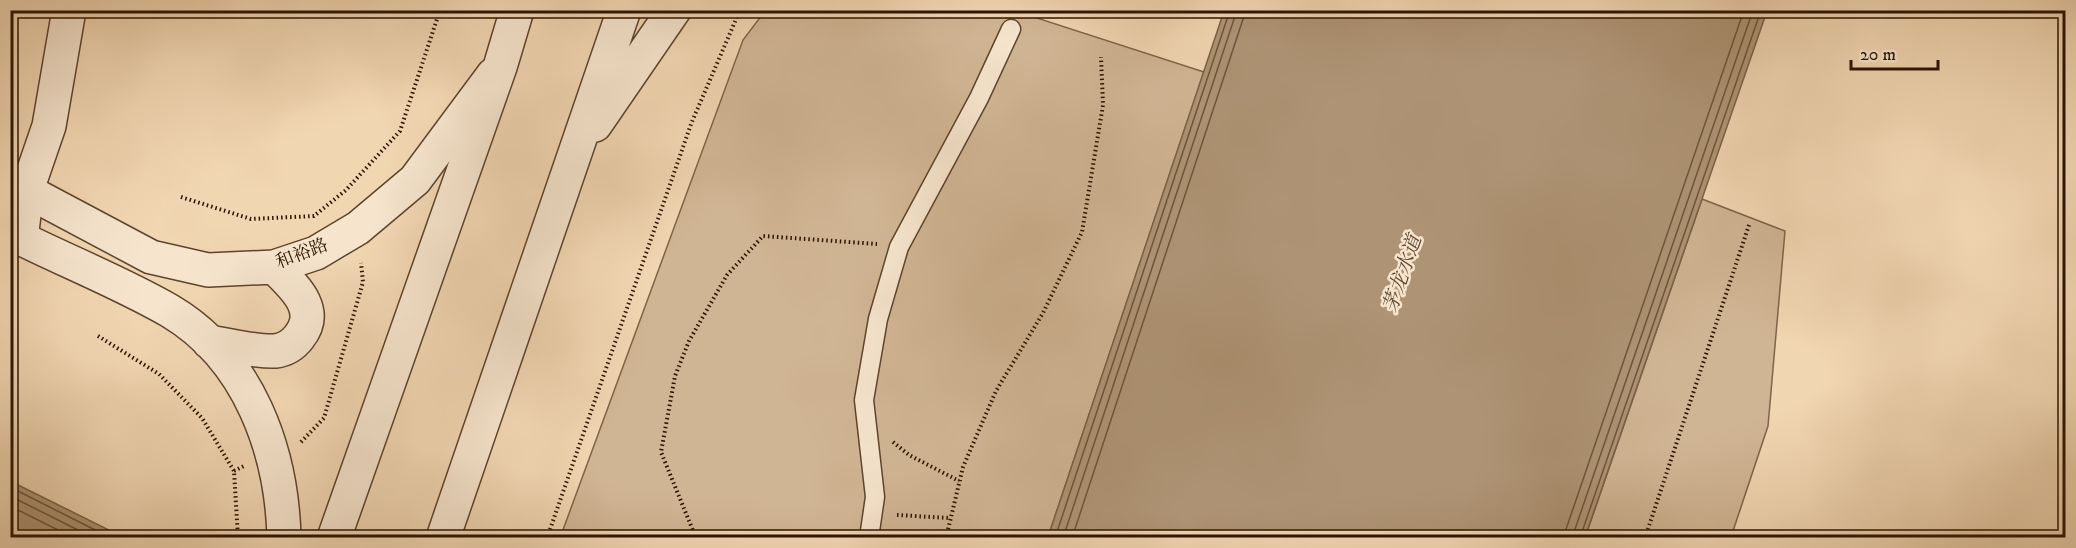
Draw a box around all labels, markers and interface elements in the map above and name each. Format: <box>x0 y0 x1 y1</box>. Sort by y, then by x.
scale bar <box>1851 33 1938 71</box>
text: 20 m <box>1860 44 1896 66</box>
water label: 茅龙水道 <box>1378 229 1429 316</box>
street label: 和裕路 <box>273 234 331 274</box>

